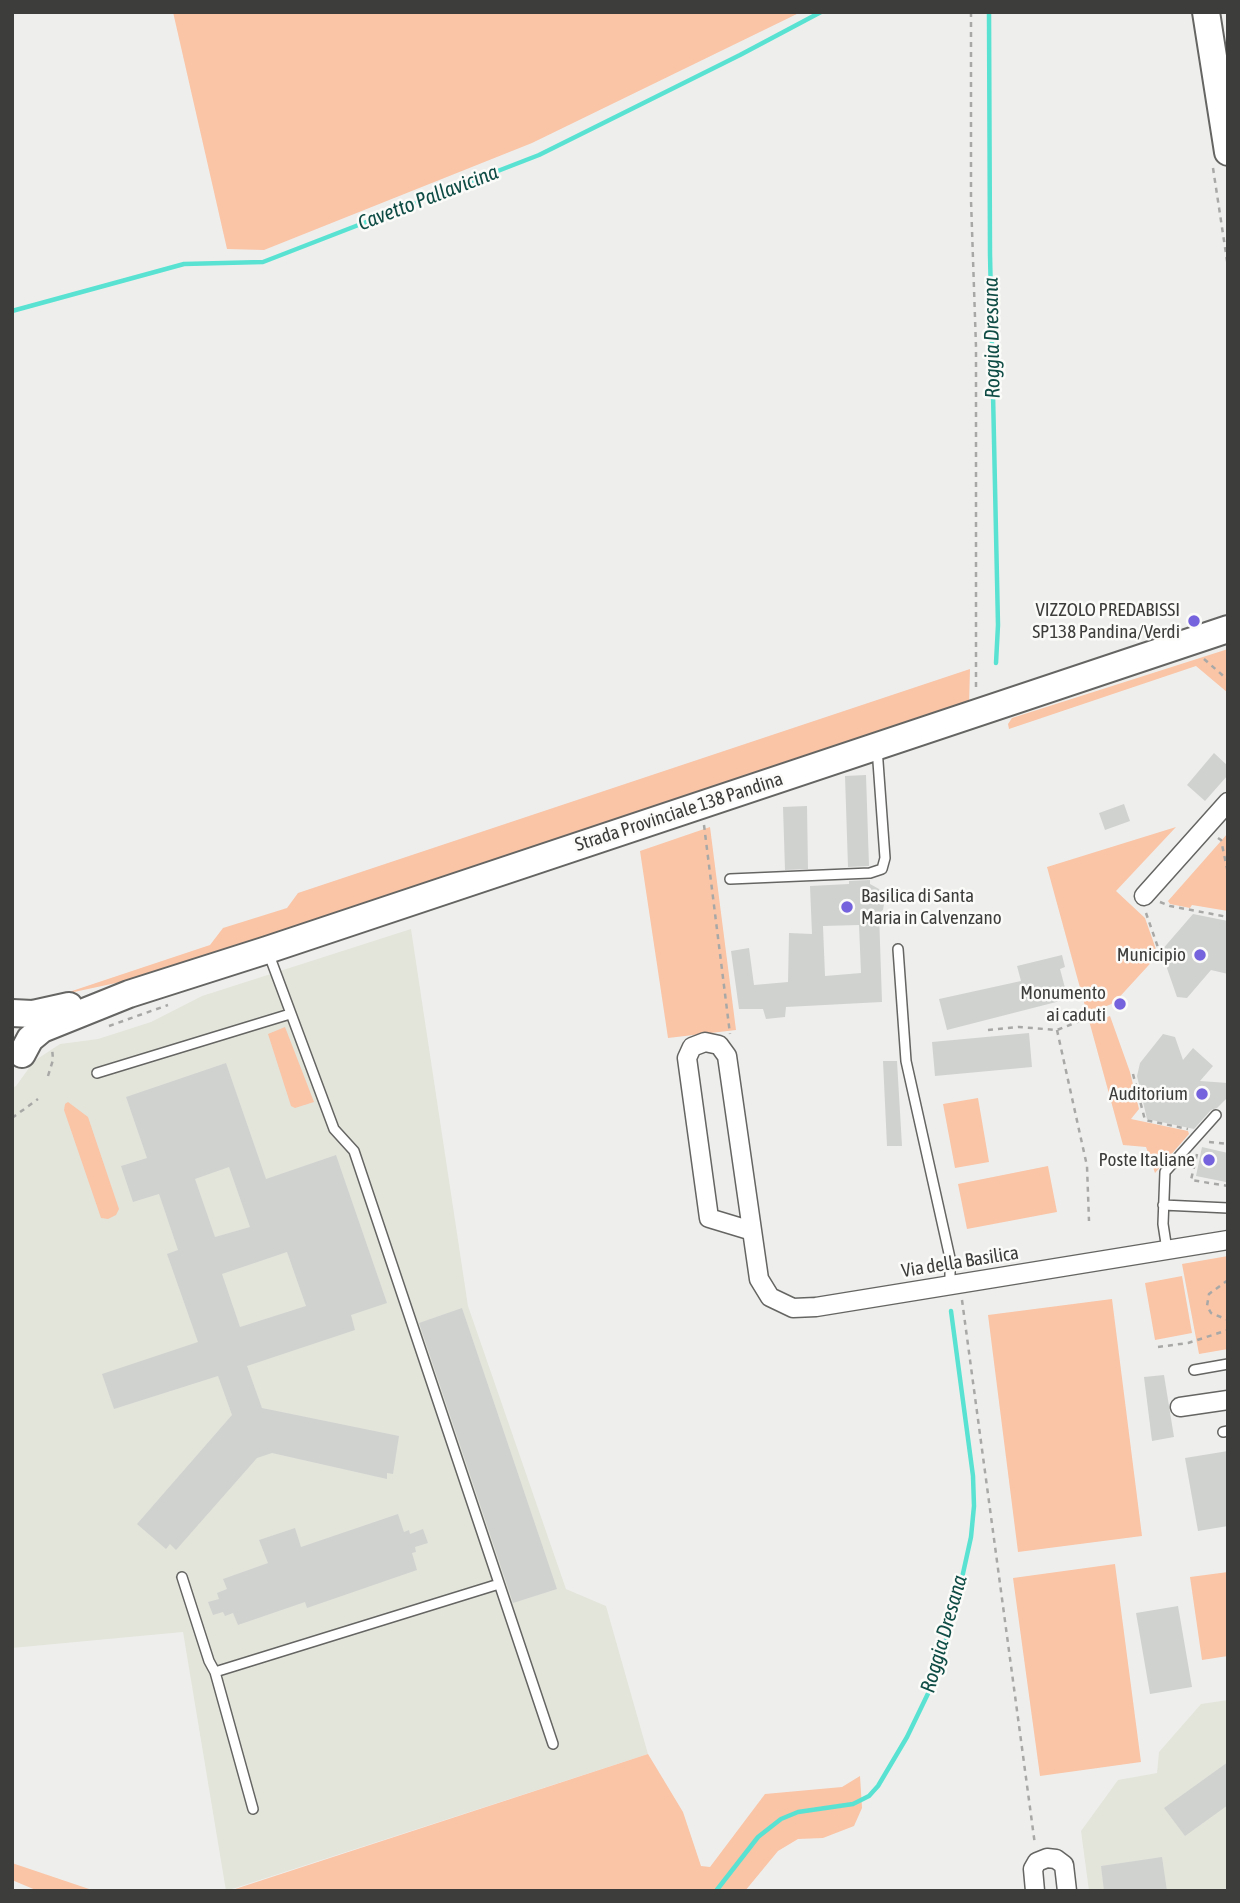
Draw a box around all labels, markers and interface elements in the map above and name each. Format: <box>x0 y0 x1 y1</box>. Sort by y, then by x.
water label: Cavetto Pallavicina <box>354 160 502 236</box>
water label: Roggia Dresana <box>978 277 1006 399</box>
place label: VIZZOLO PREDABISSI SP138 Pandina/Verdi <box>1032 599 1180 643</box>
marker: VIZZOLO PREDABISSI SP138 Pandina/Verdi <box>1186 613 1202 629</box>
street label: Strada Provinciale 138 Pandina <box>572 768 786 856</box>
place label: Basilica di Santa Maria in Calvenzano <box>861 885 1002 929</box>
marker: Basilica di Santa Maria in Calvenzano <box>839 899 855 915</box>
place label: Municipio <box>1117 944 1186 966</box>
marker: Municipio <box>1192 947 1208 963</box>
place label: Monumento ai caduti <box>1020 982 1106 1026</box>
marker: Monumento ai caduti <box>1112 996 1128 1012</box>
place label: Auditorium <box>1109 1083 1188 1105</box>
marker: Auditorium <box>1194 1086 1210 1102</box>
place label: Poste Italiane <box>1098 1149 1195 1171</box>
marker: Poste Italiane <box>1201 1152 1217 1168</box>
street label: Via della Basilica <box>900 1241 1020 1283</box>
water label: Roggia Dresana <box>915 1572 973 1696</box>

